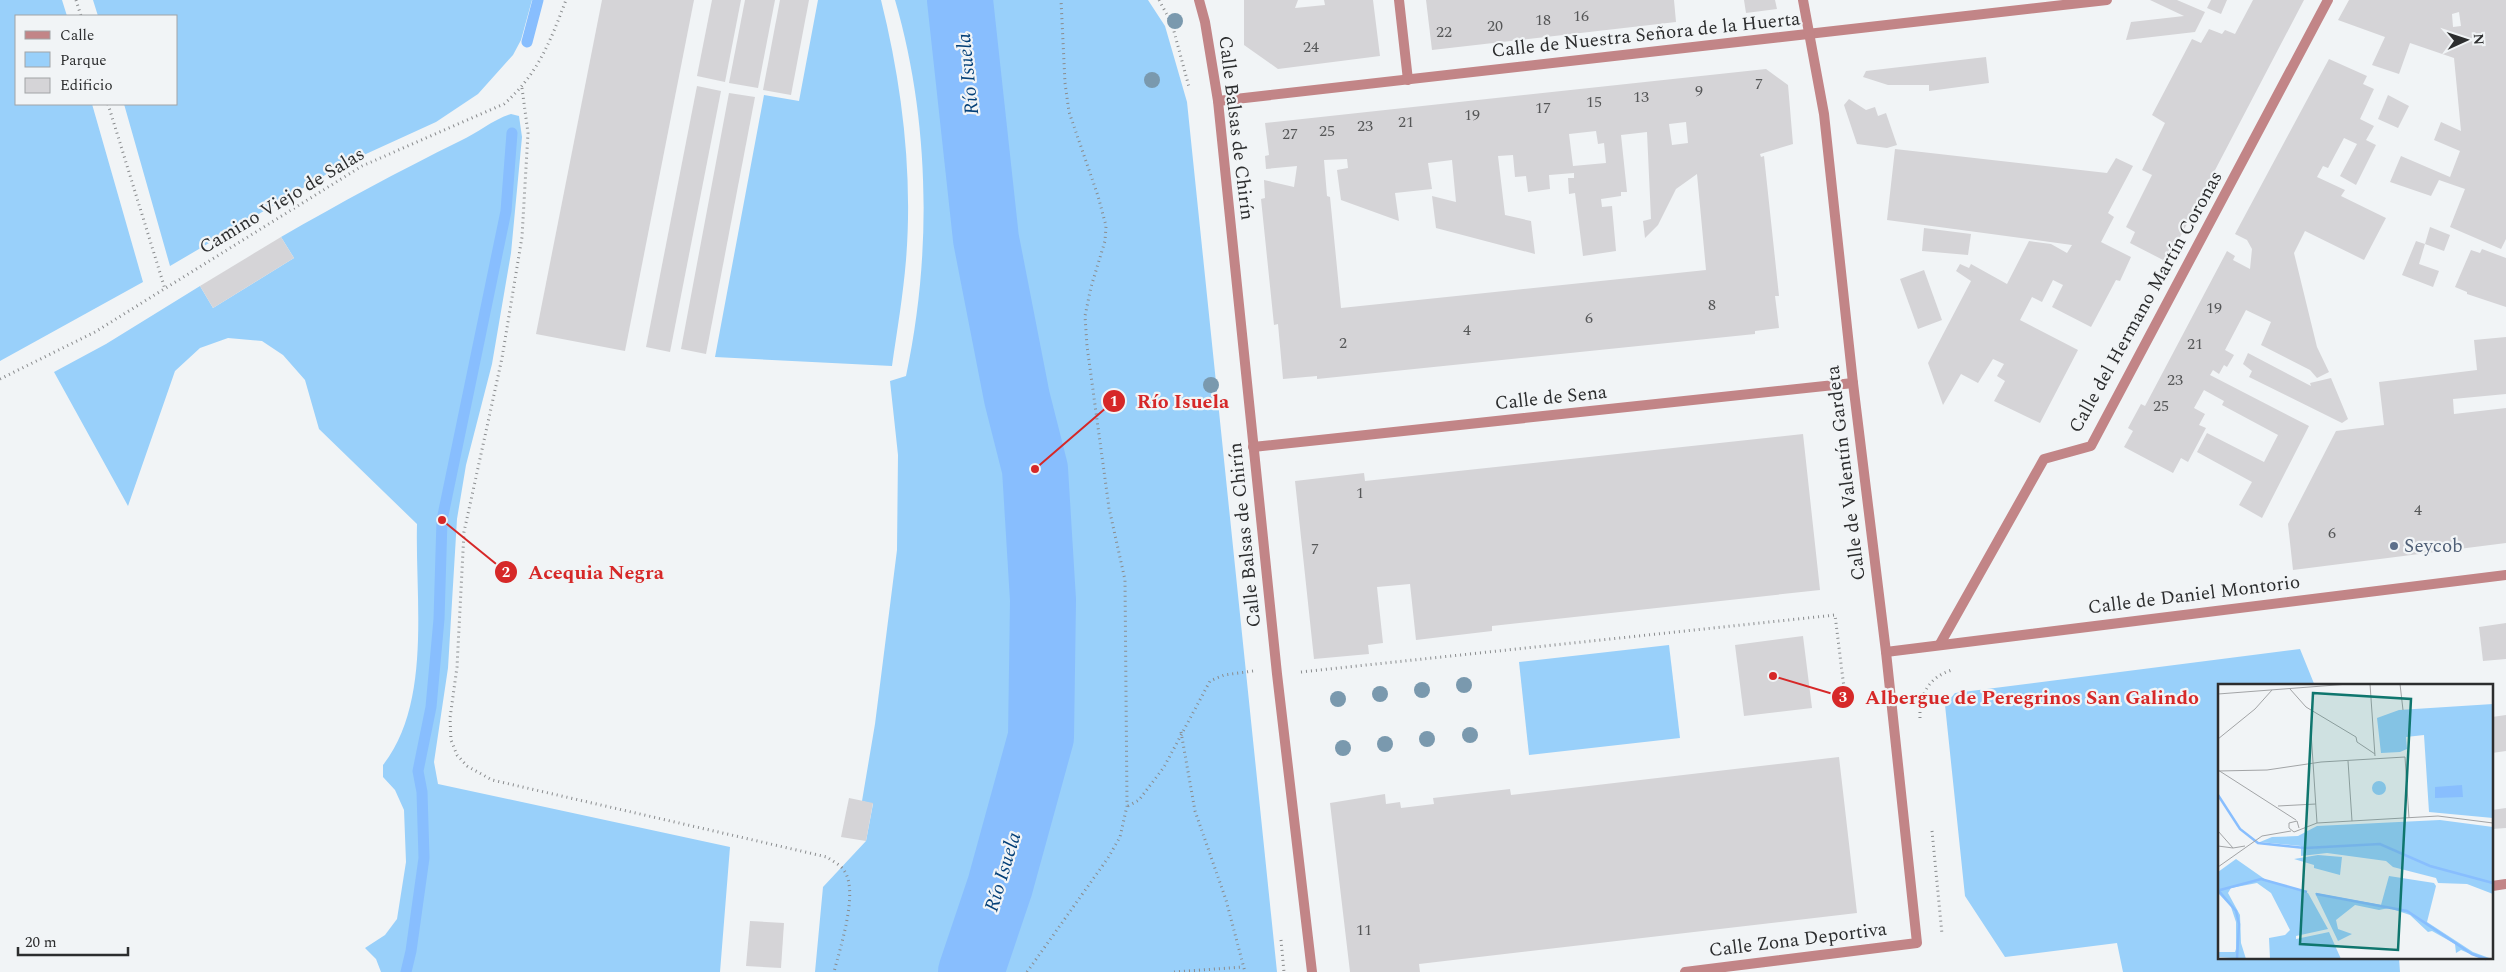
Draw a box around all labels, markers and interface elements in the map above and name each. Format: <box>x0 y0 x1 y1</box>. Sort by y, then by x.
street label: Calle de Nuestra Señora de la Huerta <box>1490 4 1802 66</box>
house number: 16 <box>1573 4 1589 28</box>
house number: 18 <box>1535 8 1551 32</box>
house number: 20 <box>1487 14 1503 38</box>
legend <box>15 15 178 105</box>
north arrow <box>2441 15 2491 65</box>
house number: 22 <box>1436 20 1452 44</box>
text: Calle <box>60 24 94 47</box>
water label: Río Isuela <box>949 32 987 116</box>
text: N <box>2468 33 2489 46</box>
street label: Calle Balsas de Chirín <box>1210 34 1262 222</box>
house number: 24 <box>1303 35 1319 59</box>
text: Parque <box>60 49 107 72</box>
house number: 7 <box>1755 72 1763 96</box>
text: Edificio <box>60 74 113 97</box>
house number: 9 <box>1695 79 1703 103</box>
house number: 13 <box>1633 85 1649 109</box>
house number: 15 <box>1586 90 1602 114</box>
house number: 17 <box>1535 96 1551 120</box>
house number: 19 <box>1464 103 1480 127</box>
house number: 21 <box>1398 110 1414 134</box>
house number: 23 <box>1357 114 1373 138</box>
house number: 25 <box>1319 119 1335 143</box>
house number: 27 <box>1282 122 1298 146</box>
street label: Camino Viejo de Salas <box>194 140 370 262</box>
street label: Calle del Hermano Martín Coronas <box>2062 166 2230 438</box>
house number: 8 <box>1708 293 1716 317</box>
house number: 19 <box>2206 296 2222 320</box>
house number: 6 <box>1585 306 1593 330</box>
house number: 4 <box>1463 318 1471 342</box>
house number: 2 <box>1339 331 1347 355</box>
house number: 21 <box>2187 332 2203 356</box>
street label: Calle de Valentín Gardeta <box>1818 363 1874 582</box>
house number: 23 <box>2167 368 2183 392</box>
street label: Calle de Sena <box>1493 378 1609 418</box>
callout: Río Isuela <box>1102 384 1239 419</box>
text: Río Isuela <box>1137 387 1230 417</box>
text: 1 <box>1110 390 1118 413</box>
house number: 25 <box>2153 394 2169 418</box>
street label: Calle Balsas de Chirín <box>1221 441 1269 629</box>
house number: 1 <box>1356 481 1364 505</box>
house number: 4 <box>2414 498 2422 522</box>
house number: 6 <box>2328 521 2336 545</box>
place label: Seycob <box>2404 532 2463 561</box>
house number: 7 <box>1311 537 1319 561</box>
marker: Seycob <box>2388 540 2400 552</box>
callout: Acequia Negra <box>493 554 674 589</box>
text: Acequia Negra <box>528 558 665 588</box>
text: 2 <box>502 561 510 584</box>
street label: Calle de Daniel Montorio <box>2086 568 2302 622</box>
callout: Albergue de Peregrinos San Galindo <box>1830 679 2209 714</box>
text: Albergue de Peregrinos San Galindo <box>1865 683 2199 713</box>
inset map <box>2218 684 2494 960</box>
text: 3 <box>1839 686 1847 709</box>
water label: Río Isuela <box>977 829 1029 915</box>
street label: Calle Zona Deportiva <box>1707 915 1889 965</box>
house number: 11 <box>1356 918 1372 942</box>
scale bar <box>18 924 128 956</box>
text: 20 m <box>25 931 57 954</box>

